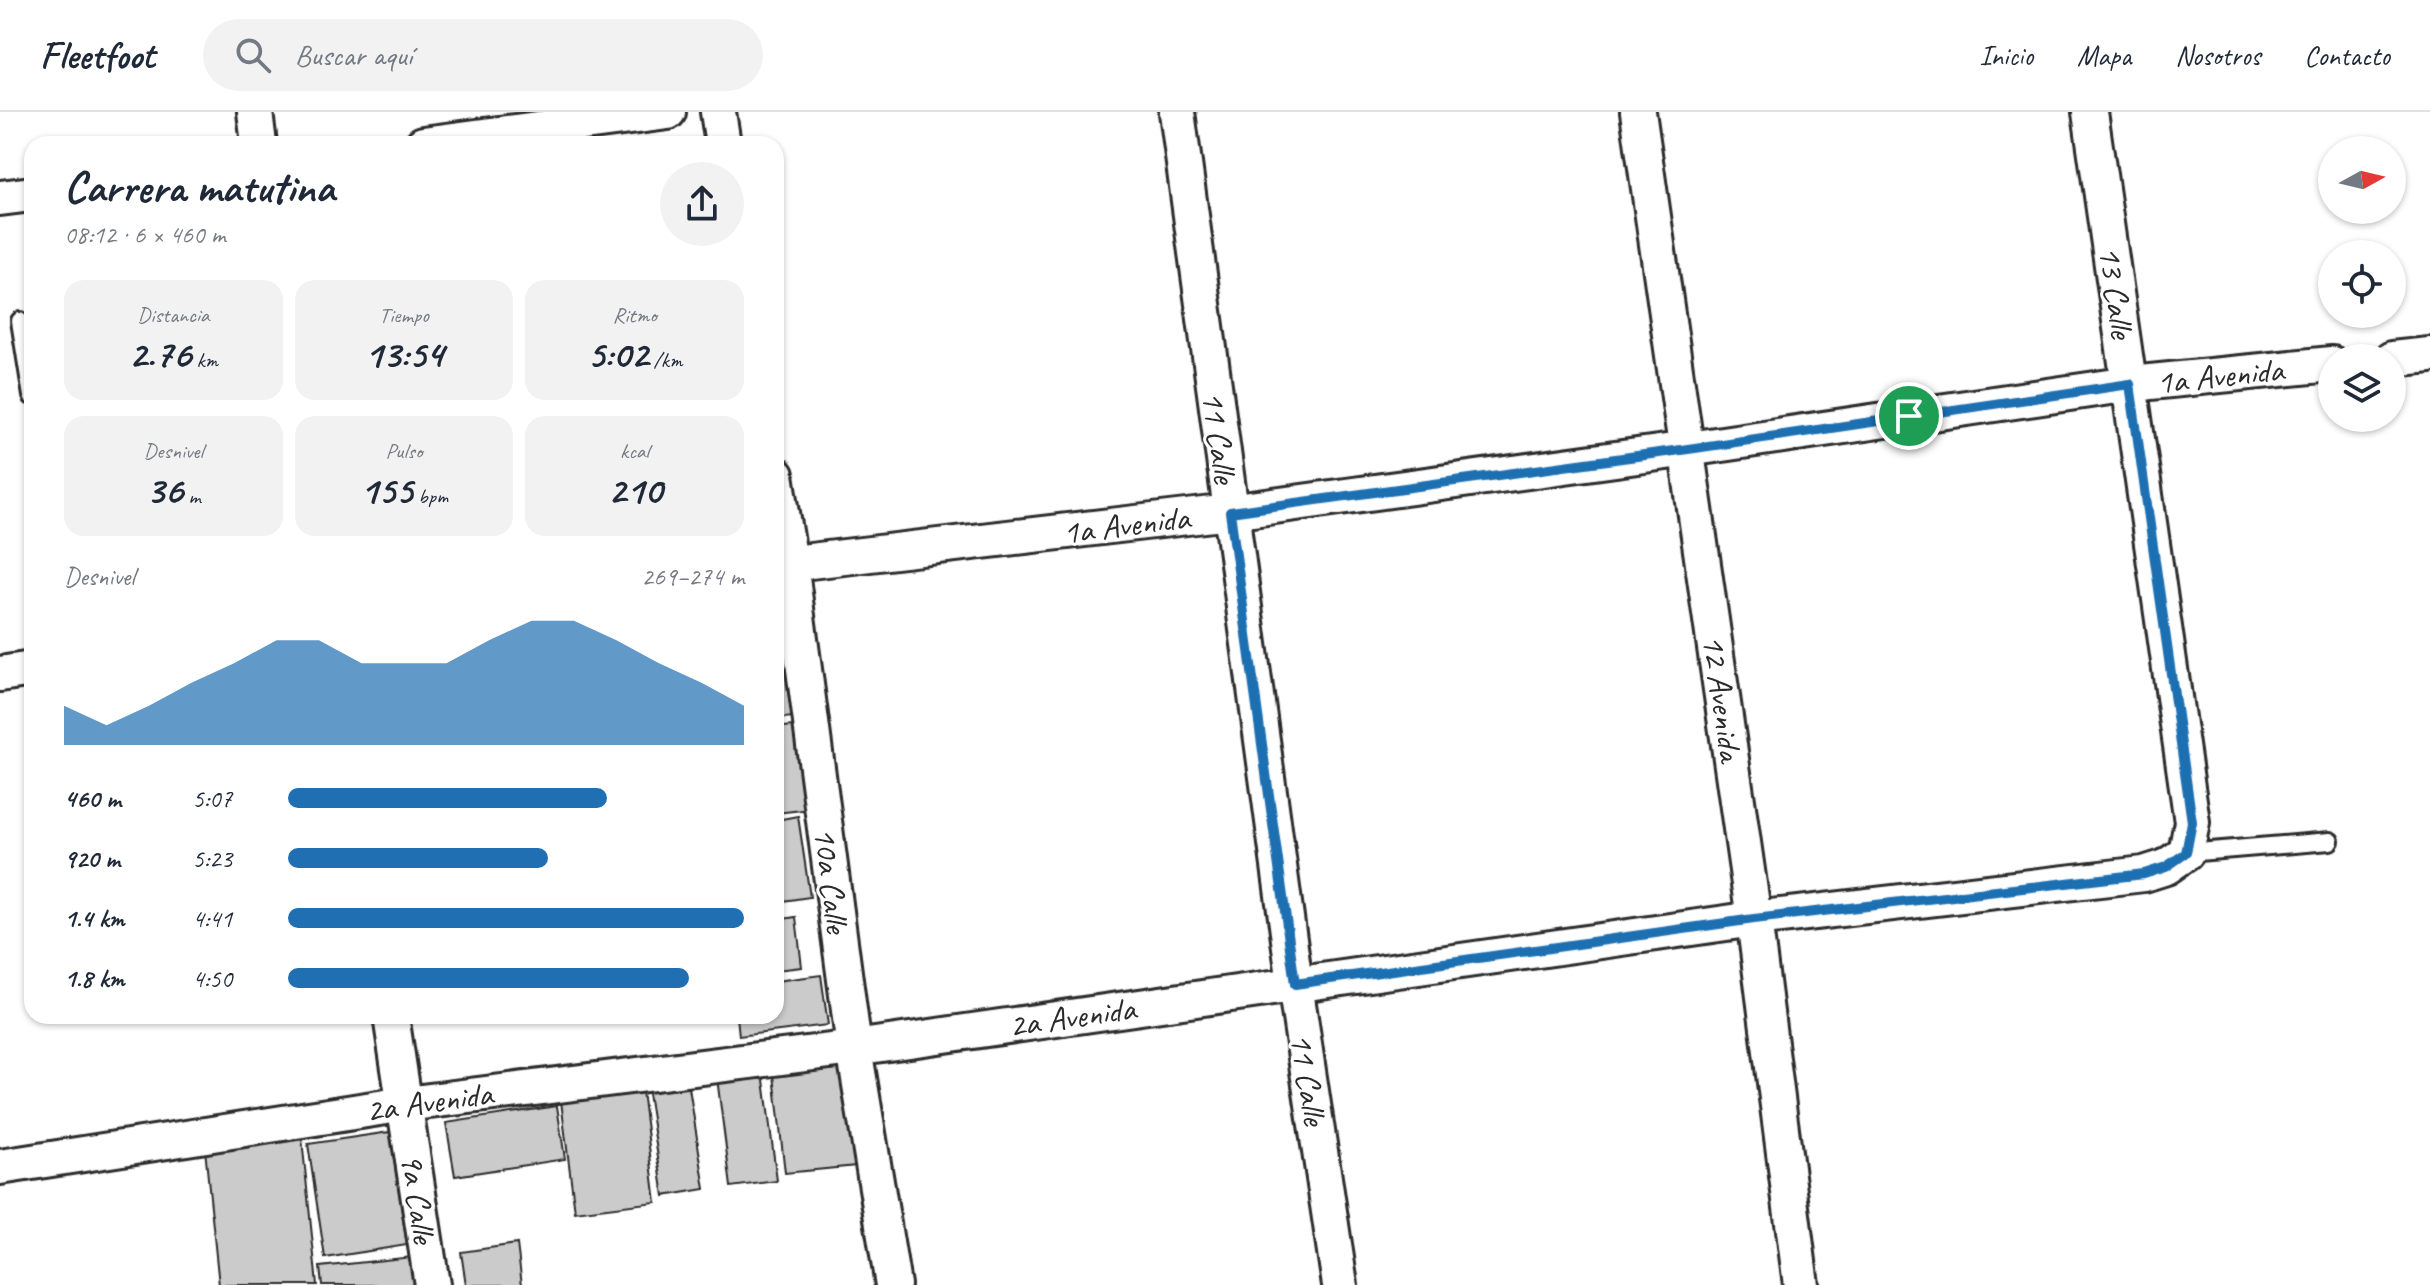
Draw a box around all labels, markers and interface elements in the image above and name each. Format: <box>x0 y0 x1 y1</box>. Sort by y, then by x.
search box <box>203 19 763 91</box>
text: Fleetfoot <box>40 32 155 79</box>
icon: search <box>231 33 275 77</box>
text: Buscar aquí <box>295 36 412 74</box>
text: Inicio <box>1979 38 2033 73</box>
text: Mapa <box>2077 38 2131 73</box>
text: Nosotros <box>2175 38 2260 73</box>
text: Contacto <box>2304 38 2390 73</box>
north arrow <box>2318 136 2406 224</box>
map controls <box>2318 136 2406 432</box>
text: Carrera matutina <box>64 160 334 215</box>
button: share <box>660 162 744 246</box>
text: 08:12 · 6 × 460 m <box>64 218 225 251</box>
button: locate <box>2318 240 2406 328</box>
street label: 13 Calle <box>2089 243 2144 343</box>
text: Distancia <box>137 301 209 329</box>
text: Tiempo <box>379 301 429 329</box>
text: Ritmo <box>612 301 657 329</box>
text: 2.76 <box>129 329 191 379</box>
text: 13:54 <box>364 329 444 379</box>
text: 5:02 <box>587 329 648 379</box>
button: layers <box>2318 344 2406 432</box>
text: km <box>191 346 218 374</box>
text: /km <box>648 346 682 374</box>
street label: 1a Avenida <box>2154 347 2288 404</box>
pin <box>1875 382 1943 450</box>
street label: 11 Calle <box>1192 388 1247 488</box>
icon: arrive <box>1887 394 1931 438</box>
text: Desnivel <box>143 437 203 465</box>
text: Pulso <box>386 437 422 465</box>
text: kcal <box>620 437 649 465</box>
text: 36 <box>146 465 183 515</box>
text: 155 <box>360 465 413 515</box>
text: 210 <box>608 465 662 515</box>
text: m <box>183 482 201 510</box>
text: bpm <box>413 482 448 510</box>
street label: 1a Avenida <box>1060 495 1194 554</box>
text: Desnivel <box>64 560 135 593</box>
text: 269–274 m <box>641 560 744 593</box>
street label: 12 Avenida <box>1692 632 1753 767</box>
text: 460 m <box>64 782 121 815</box>
text: 5:07 <box>192 782 232 815</box>
street label: 10a Calle <box>804 825 860 937</box>
text: 920 m <box>64 842 120 875</box>
text: 5:23 <box>192 842 232 875</box>
text: 1.4 km <box>64 902 124 935</box>
text: 4:41 <box>192 902 232 935</box>
text: 1.8 km <box>64 962 124 995</box>
text: 4:50 <box>192 962 232 995</box>
street label: 2a Avenida <box>1006 986 1140 1047</box>
street label: 11 Calle <box>1280 1030 1337 1130</box>
street label: 2a Avenida <box>363 1071 497 1132</box>
street label: 9a Calle <box>391 1150 446 1248</box>

